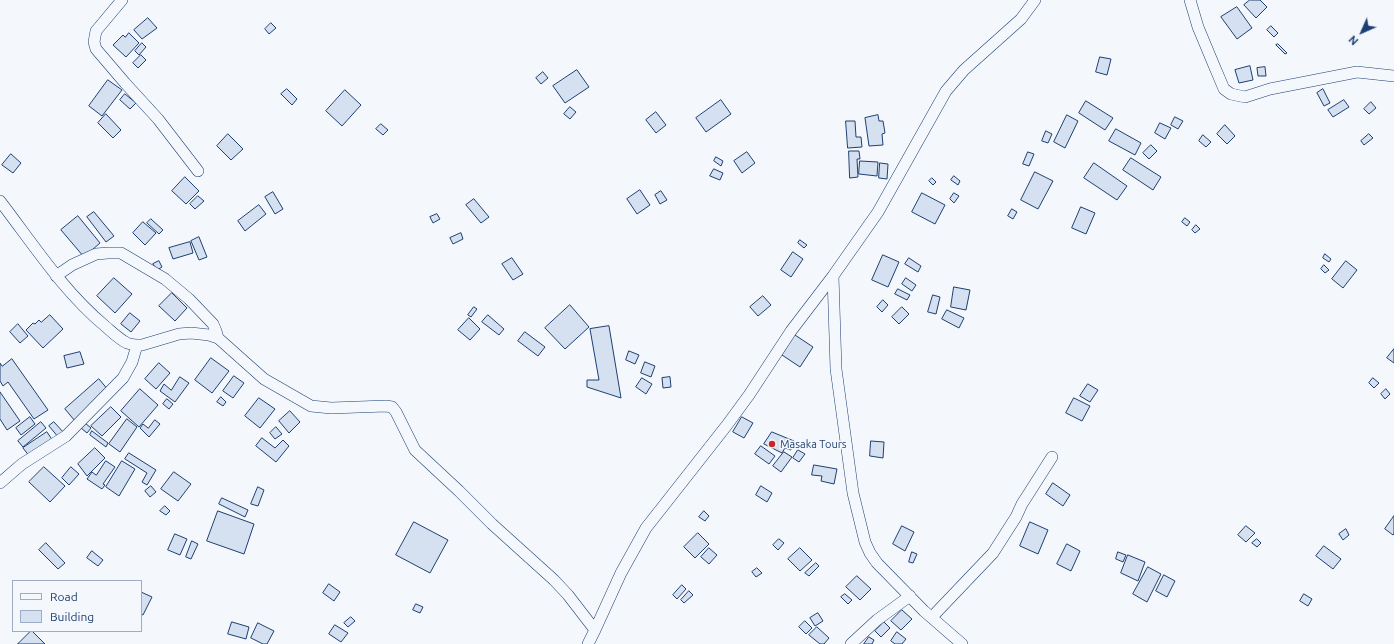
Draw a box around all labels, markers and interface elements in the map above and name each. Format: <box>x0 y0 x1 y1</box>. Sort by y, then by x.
north arrow <box>1342 12 1382 52</box>
text: N <box>1346 33 1361 48</box>
place label: Masaka Tours <box>780 437 847 451</box>
marker: Masaka Tours <box>767 439 777 449</box>
legend <box>12 580 142 632</box>
text: Road <box>50 590 78 603</box>
text: Building <box>50 610 94 623</box>

